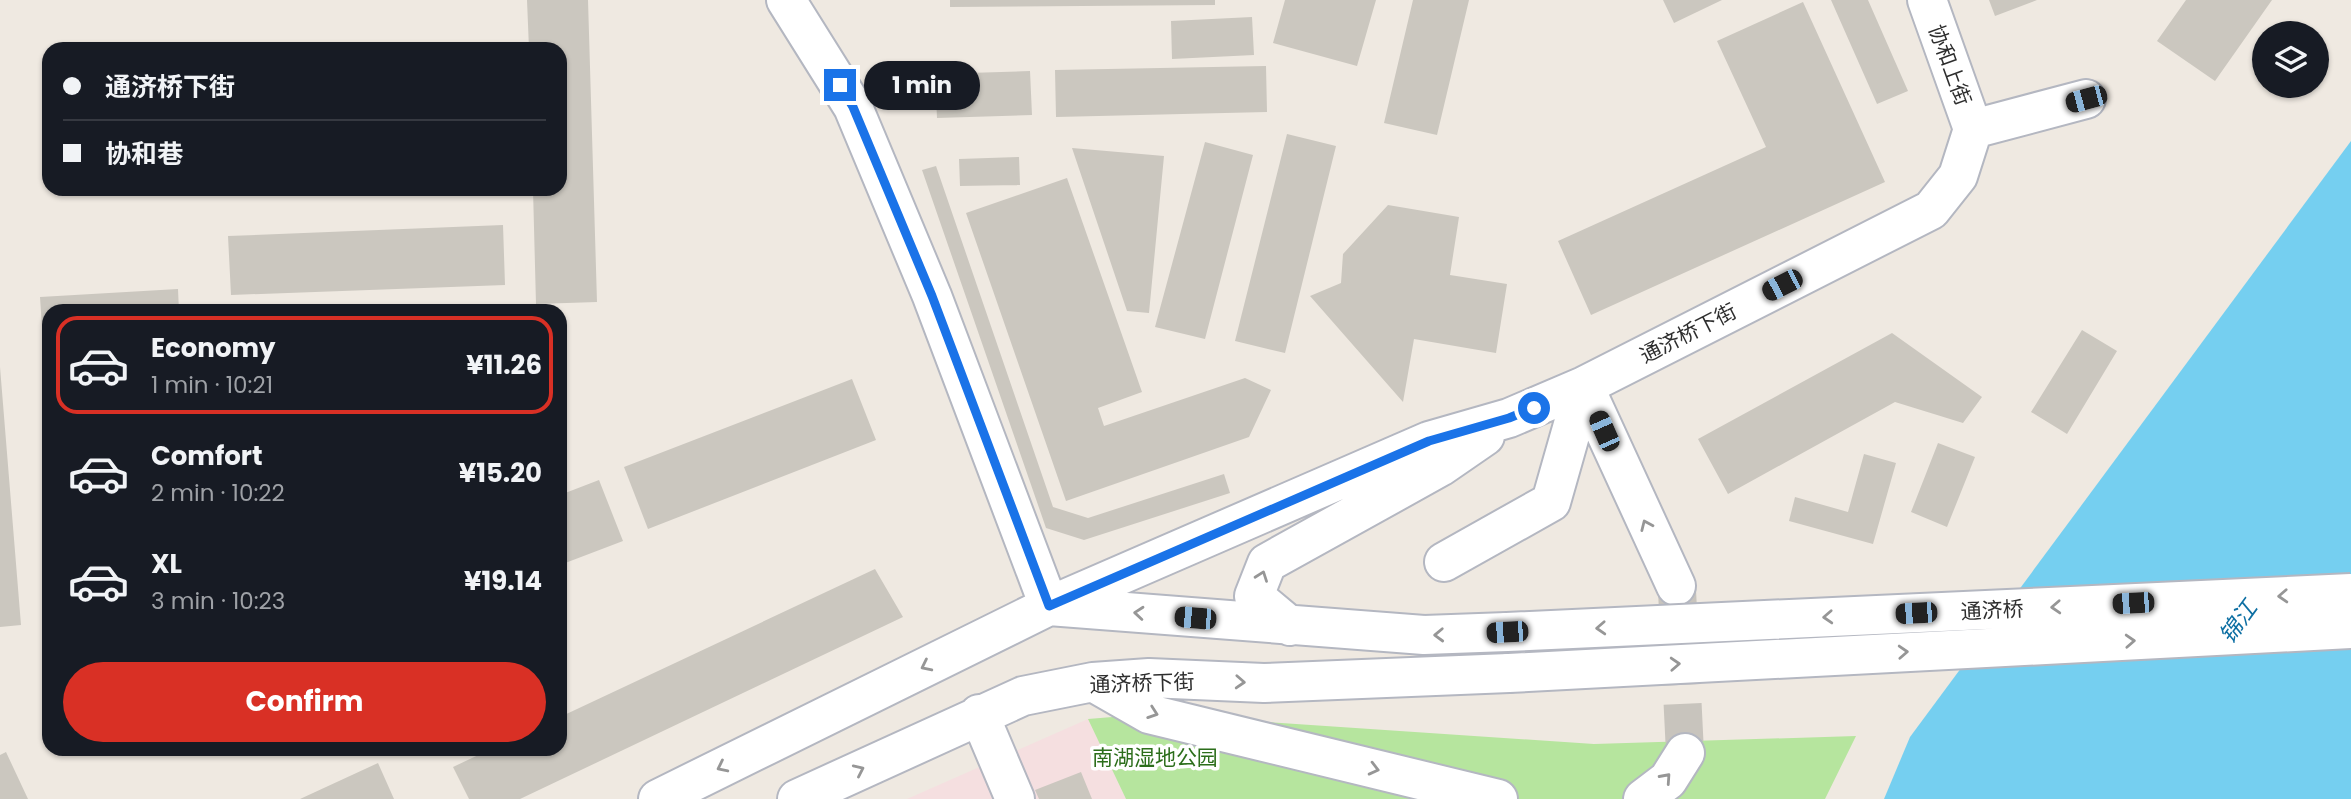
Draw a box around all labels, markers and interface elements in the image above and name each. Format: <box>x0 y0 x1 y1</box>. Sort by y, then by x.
street label: 协和上街 <box>1922 21 1978 109</box>
map controls <box>2252 21 2329 98</box>
button: layers <box>2252 21 2329 98</box>
callout: 1 min <box>864 60 980 110</box>
text: 通济桥下街 <box>105 69 235 105</box>
route end <box>824 69 856 101</box>
text: 1 min <box>892 69 952 101</box>
car <box>2063 83 2110 115</box>
text: 协和巷 <box>105 136 183 172</box>
car <box>1759 266 1806 304</box>
street label: 通济桥下街 <box>1635 296 1741 370</box>
text: Economy <box>151 330 275 366</box>
icon: car <box>67 334 130 397</box>
text: ¥11.26 <box>466 347 542 383</box>
text: 1 min · 10:21 <box>151 369 273 401</box>
route start <box>1518 392 1550 424</box>
car <box>1586 408 1623 454</box>
text: Comfort <box>151 438 263 474</box>
icon: car <box>67 442 130 505</box>
text: ¥15.20 <box>459 455 542 491</box>
text: 2 min · 10:22 <box>151 477 285 509</box>
one-way arrow <box>1640 520 1654 532</box>
text: XL <box>151 546 182 582</box>
icon: car <box>67 550 130 613</box>
text: ¥19.14 <box>464 563 542 599</box>
one-way arrow <box>1254 570 1268 583</box>
text: 3 min · 10:23 <box>151 585 285 617</box>
one-way arrow <box>2277 589 2288 604</box>
car <box>2112 591 2155 615</box>
water label: 锦江 <box>2212 592 2266 650</box>
street label: 通济桥 <box>1960 594 2024 626</box>
one-way arrow <box>2050 599 2061 614</box>
car <box>1895 601 1938 625</box>
one-way arrow <box>1133 606 1144 621</box>
car <box>1174 606 1217 630</box>
one-way arrow <box>1823 610 1834 625</box>
car <box>1486 620 1529 644</box>
one-way arrow <box>1595 620 1606 635</box>
one-way arrow <box>1433 627 1444 642</box>
one-way arrow <box>2125 633 2136 648</box>
one-way arrow <box>1897 645 1908 660</box>
one-way arrow <box>1670 657 1681 672</box>
one-way arrow <box>921 658 933 672</box>
button: Confirm <box>63 662 546 742</box>
street label: 通济桥下街 <box>1089 667 1195 699</box>
one-way arrow <box>1235 675 1246 690</box>
one-way arrow <box>1147 705 1159 719</box>
park label: 南湖湿地公园 <box>1092 743 1218 772</box>
one-way arrow <box>717 759 729 773</box>
one-way arrow <box>1368 761 1380 775</box>
one-way arrow <box>852 764 864 778</box>
one-way arrow <box>1658 773 1670 786</box>

